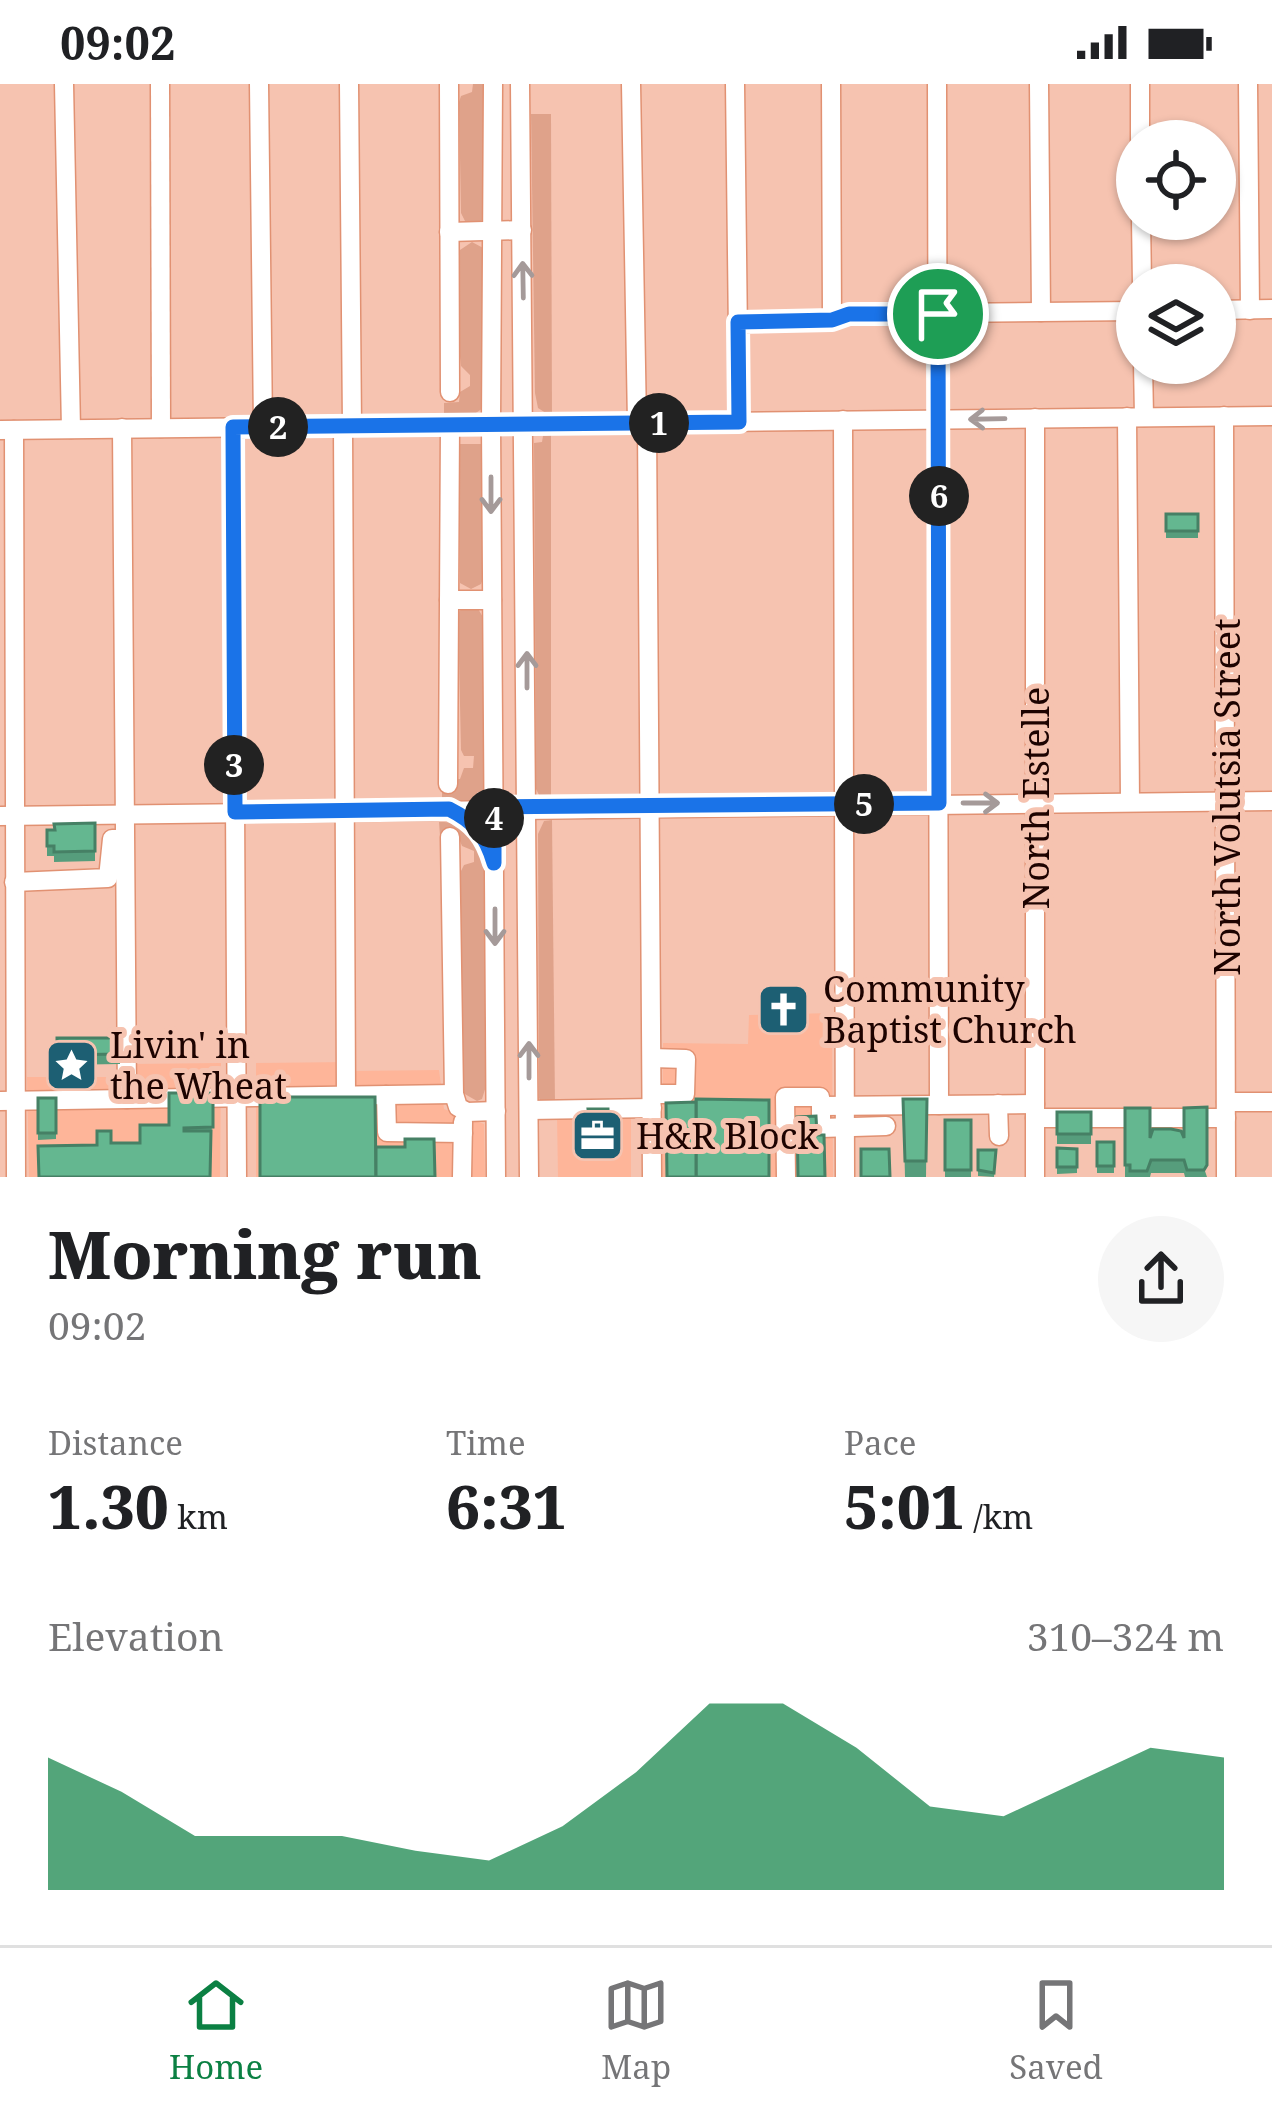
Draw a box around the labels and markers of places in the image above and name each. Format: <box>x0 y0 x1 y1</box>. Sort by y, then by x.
pin <box>887 263 989 365</box>
pin: 1 <box>629 393 689 453</box>
pin: 2 <box>248 397 308 457</box>
pin: 6 <box>909 466 969 526</box>
pin: 3 <box>204 735 264 795</box>
pin: 5 <box>834 774 894 834</box>
pin: 4 <box>464 788 524 848</box>
place label: Community Baptist Church <box>823 964 1077 1054</box>
church icon: Community Baptist Church <box>756 981 812 1037</box>
place label: Livin' in the Wheat <box>110 1020 287 1110</box>
place icon: Livin' in the Wheat <box>43 1037 99 1093</box>
office icon: H&R Block <box>569 1107 625 1163</box>
place label: H&R Block <box>636 1111 819 1160</box>

